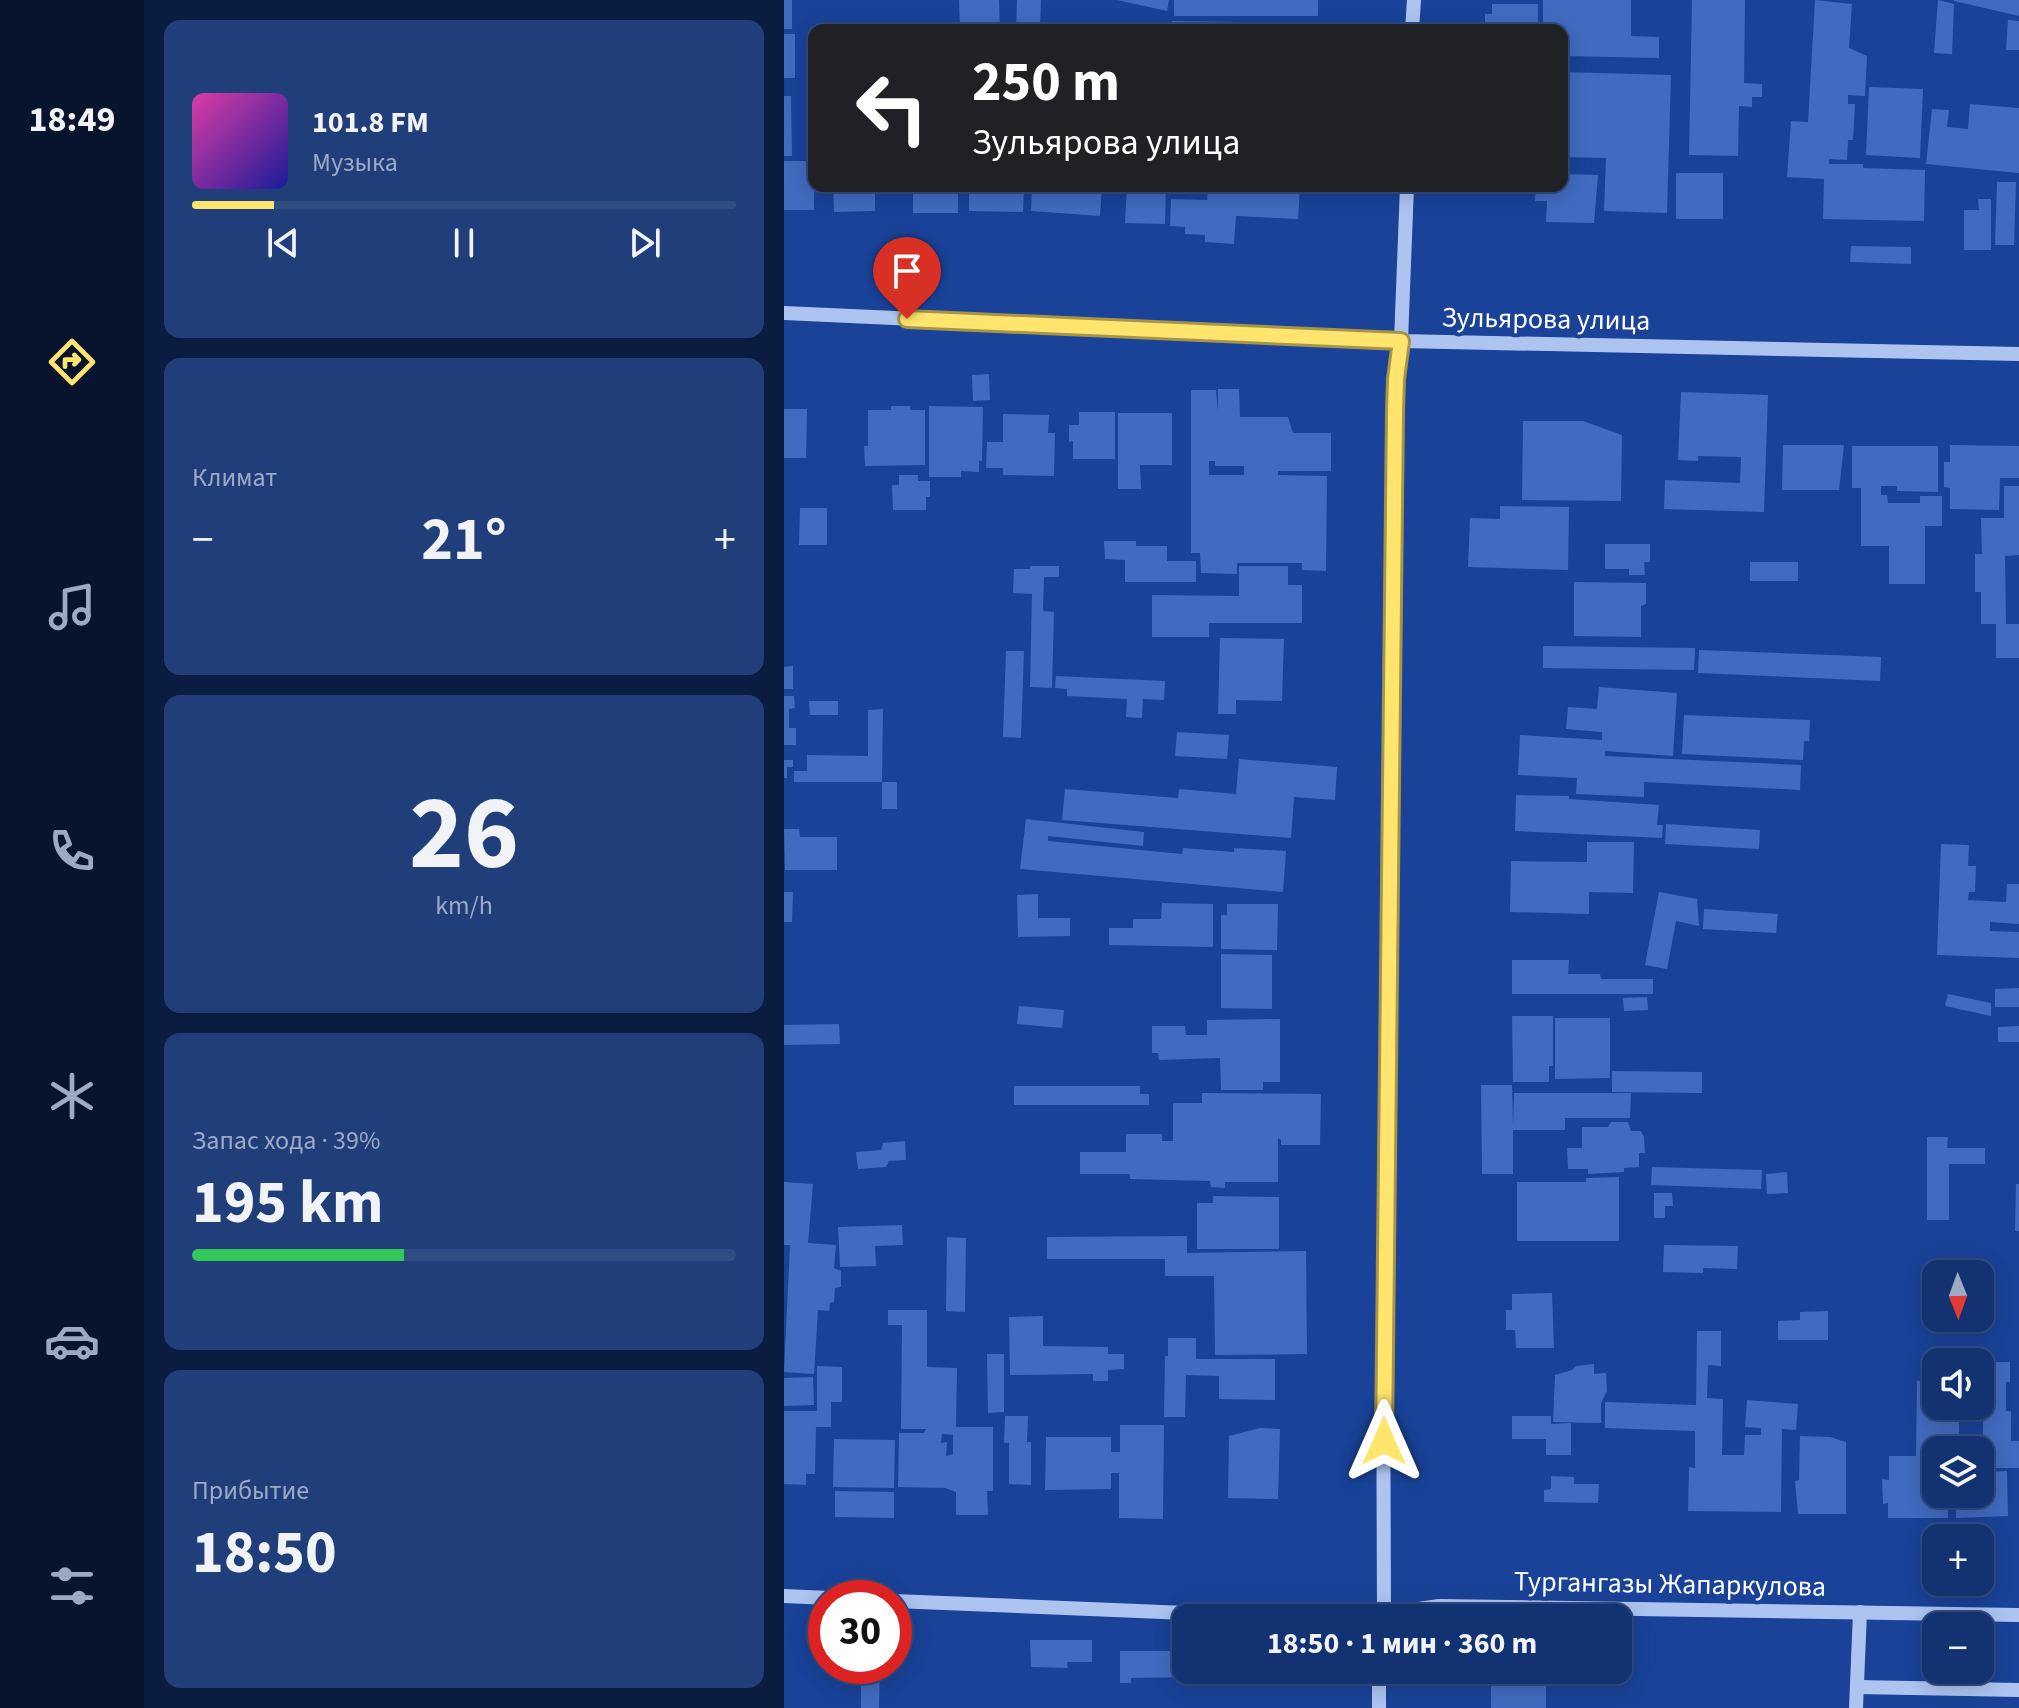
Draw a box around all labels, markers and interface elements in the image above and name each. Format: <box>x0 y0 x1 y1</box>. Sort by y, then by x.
text: 250 m <box>972 43 1120 122</box>
icon: left <box>840 56 944 160</box>
text: 18:49 <box>29 94 115 145</box>
text: 101.8 FM <box>312 101 429 144</box>
text: Зульярова улица <box>972 117 1240 168</box>
text: Музыка <box>312 144 398 181</box>
icon: previous <box>261 221 305 265</box>
icon: pause <box>442 221 486 265</box>
icon: next <box>623 221 667 265</box>
pin <box>873 237 941 319</box>
icon: arrive <box>885 249 929 293</box>
street label: Зульярова улица <box>1441 297 1651 341</box>
icon: directions <box>44 334 100 390</box>
text: Климат <box>192 459 277 496</box>
text: 21° <box>421 498 507 583</box>
text: − <box>192 509 214 572</box>
text: + <box>714 509 736 572</box>
icon: music <box>44 579 100 635</box>
text: 26 <box>409 761 519 909</box>
icon: phone <box>44 823 100 879</box>
text: km/h <box>435 887 493 924</box>
icon: climate <box>44 1068 100 1124</box>
text: Запас хода · 39% <box>192 1122 380 1159</box>
text: 195 km <box>192 1161 383 1246</box>
north arrow <box>1922 1260 1994 1332</box>
map controls <box>1922 1260 1994 1684</box>
icon: car <box>44 1313 100 1369</box>
button: sound <box>1922 1348 1994 1420</box>
position arrow <box>1342 1399 1426 1483</box>
button: layers <box>1922 1436 1994 1508</box>
text: Прибытие <box>192 1472 309 1509</box>
text: 18:50 <box>192 1511 337 1596</box>
button: + <box>1922 1524 1994 1596</box>
icon: filters <box>44 1558 100 1614</box>
street label: Тургангазы Жапаркулова <box>1514 1561 1826 1607</box>
speed limit sign: 30 <box>808 1580 912 1684</box>
button: − <box>1922 1612 1994 1684</box>
text: 18:50 · 1 мин · 360 m <box>1267 1622 1537 1665</box>

